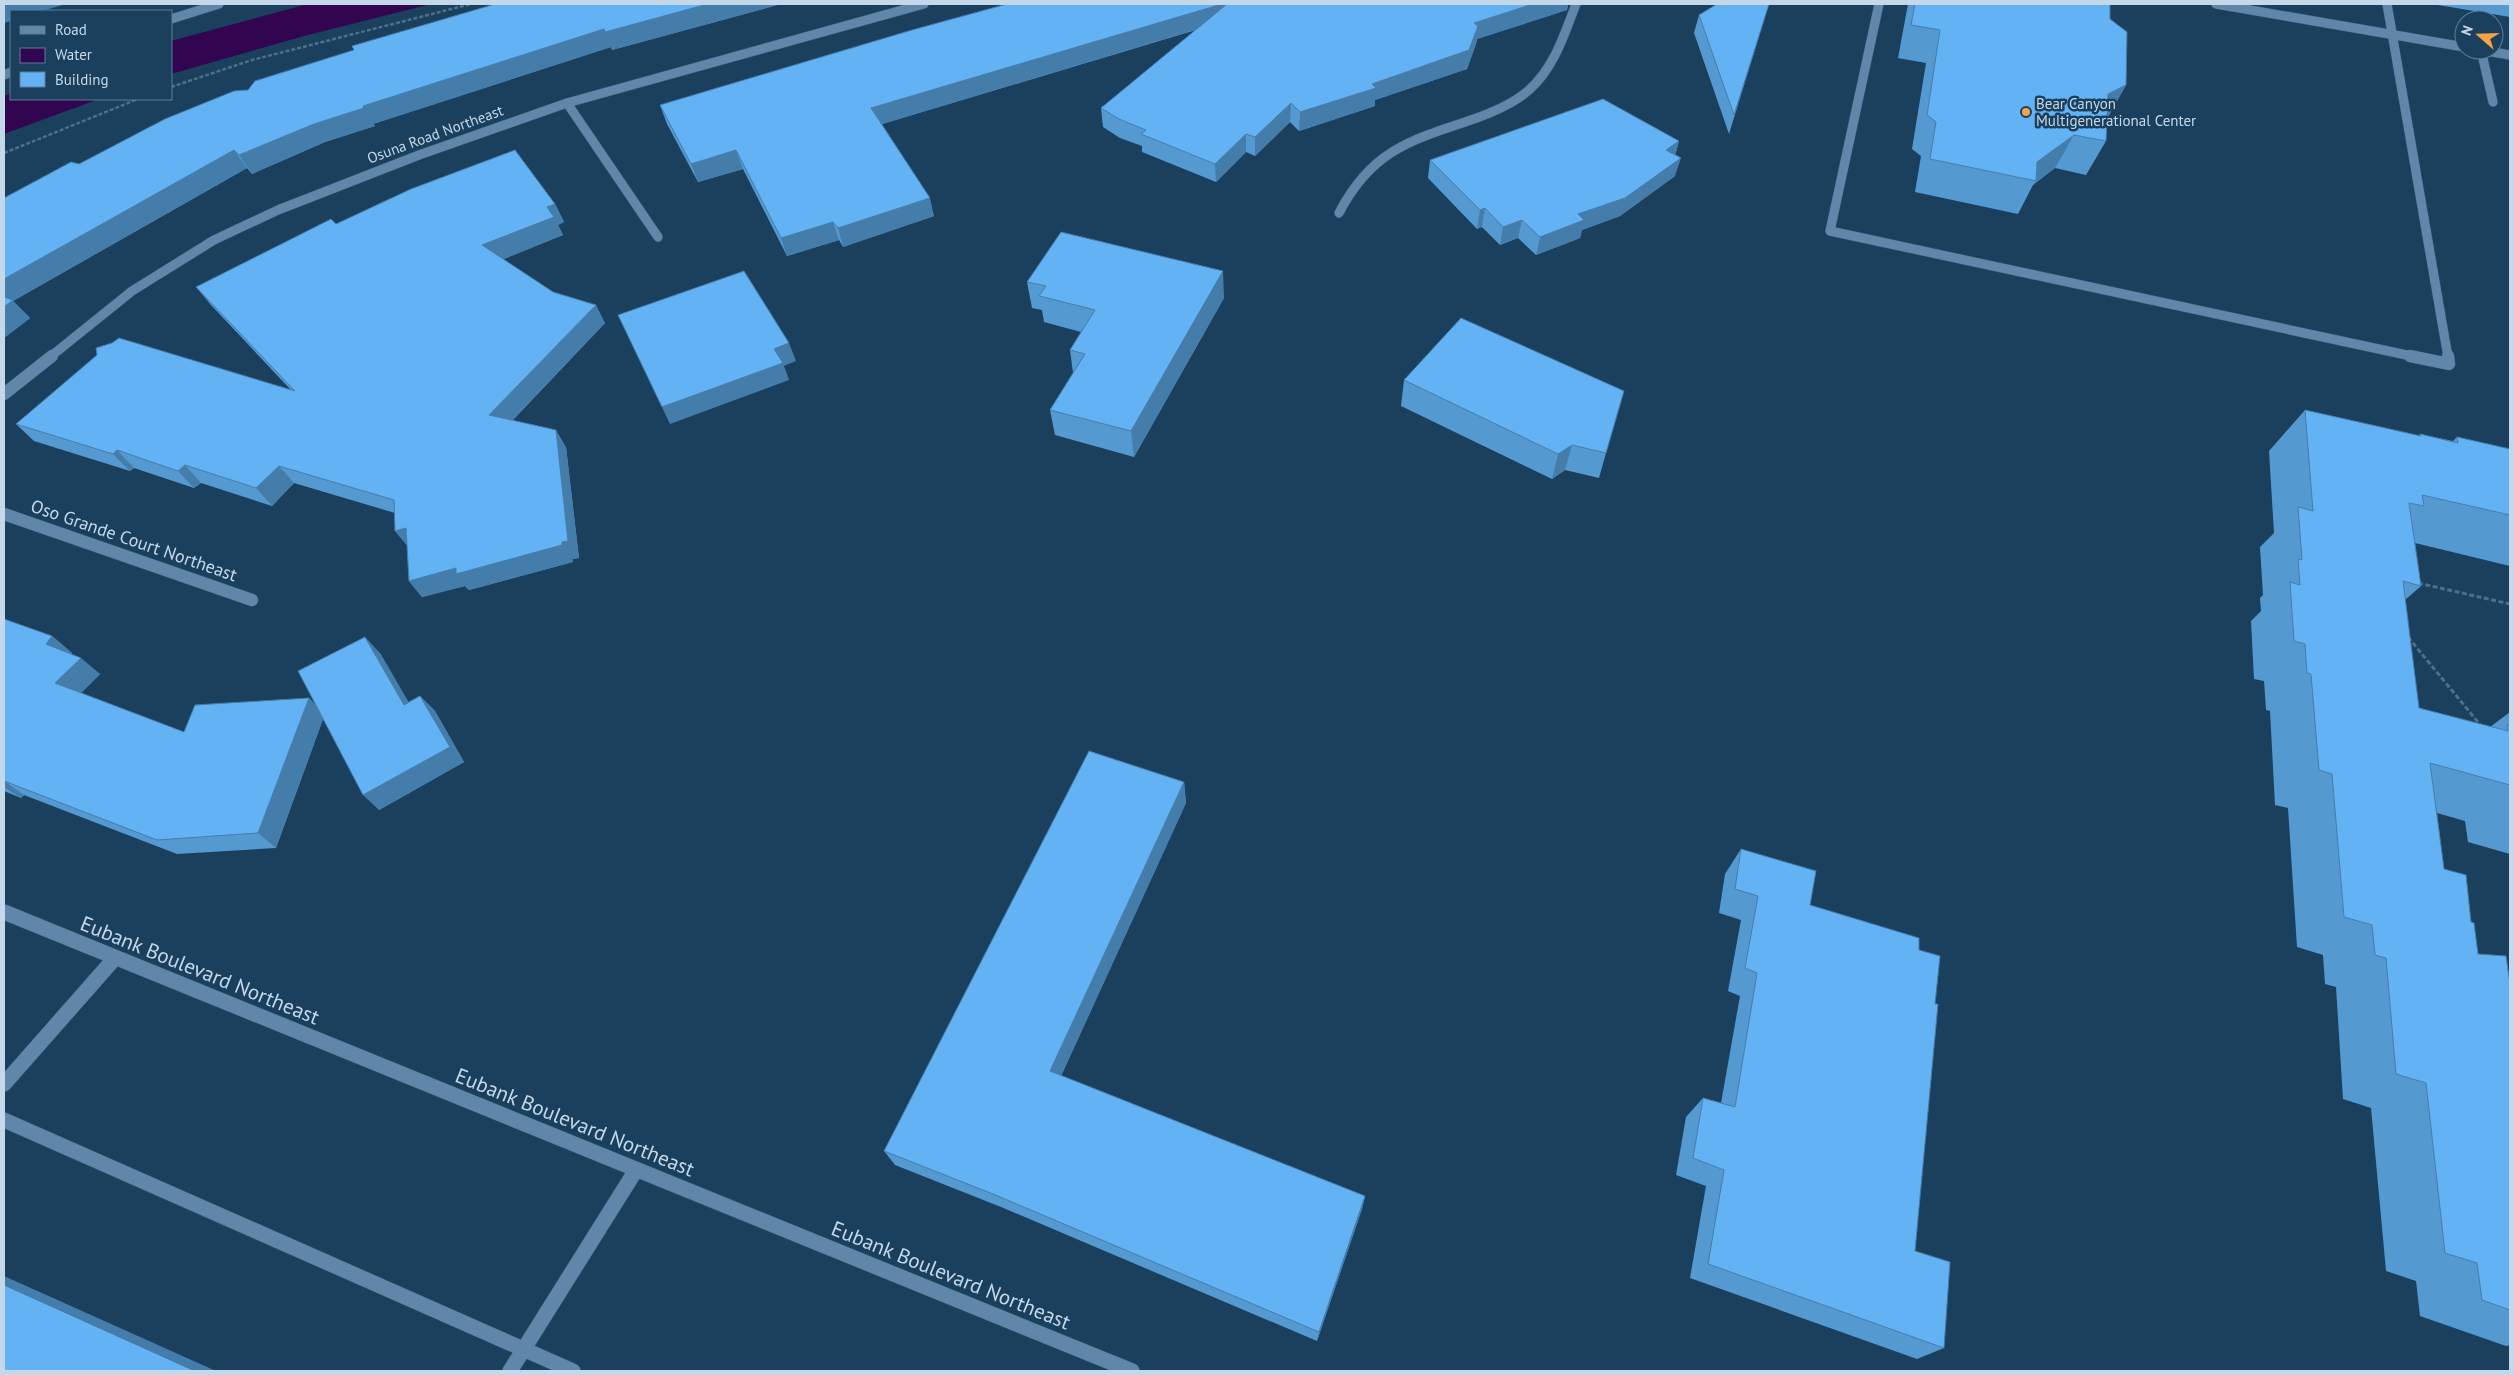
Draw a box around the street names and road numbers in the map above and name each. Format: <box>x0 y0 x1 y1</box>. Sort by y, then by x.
street label: Osuna Road Northeast <box>364 101 506 167</box>
street label: Oso Grande Court Northeast <box>28 494 240 586</box>
street label: Eubank Boulevard Northeast <box>77 910 323 1030</box>
street label: Eubank Boulevard Northeast <box>452 1062 698 1182</box>
street label: Eubank Boulevard Northeast <box>828 1215 1074 1335</box>

